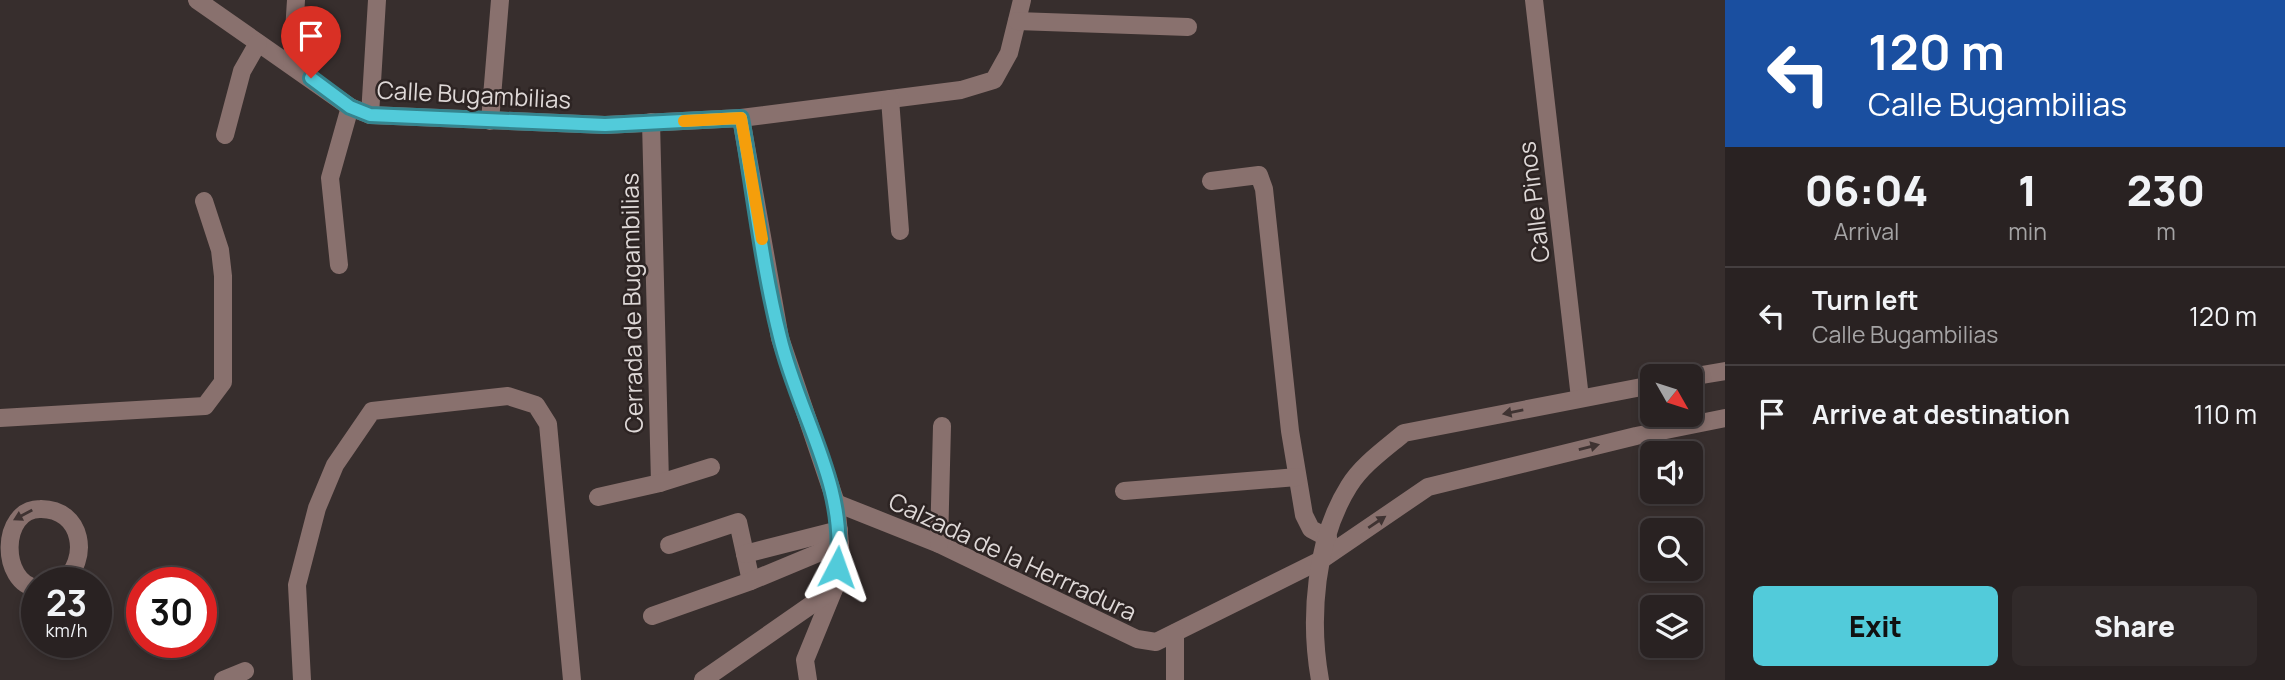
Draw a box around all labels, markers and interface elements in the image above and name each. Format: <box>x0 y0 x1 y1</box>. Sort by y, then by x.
pin <box>281 6 341 78</box>
icon: arrive <box>292 17 330 55</box>
text: 120 m <box>1868 18 2005 85</box>
icon: left <box>1753 28 1844 119</box>
street label: Calle Bugambilias <box>376 72 572 116</box>
text: Calle Bugambilias <box>1868 82 2127 126</box>
street label: Calle Pinos <box>1509 140 1557 264</box>
text: 06:04 <box>1805 161 1928 219</box>
text: 1 <box>2018 161 2037 219</box>
text: 230 <box>2127 161 2205 219</box>
street label: Cerrada de Bugambilias <box>612 172 650 434</box>
text: Arrival <box>1834 215 1899 247</box>
text: min <box>2008 215 2047 247</box>
text: m <box>2156 215 2176 247</box>
text: Turn left <box>1812 282 1919 318</box>
icon: left <box>1753 297 1791 335</box>
text: 120 m <box>2189 298 2257 334</box>
text: Calle Bugambilias <box>1812 318 1998 350</box>
north arrow <box>1640 364 1703 427</box>
map controls <box>1640 364 1703 658</box>
icon: arrive <box>1753 395 1791 433</box>
text: Arrive at destination <box>1812 396 2070 432</box>
text: 110 m <box>2194 396 2257 432</box>
one-way arrow <box>1502 406 1524 417</box>
one-way arrow <box>1578 441 1600 452</box>
button: sound <box>1640 441 1703 504</box>
street label: Calzada de la Herrradura <box>884 484 1142 628</box>
one-way arrow <box>14 509 33 521</box>
one-way arrow <box>1368 515 1386 529</box>
button: search <box>1640 518 1703 581</box>
position arrow <box>800 530 874 604</box>
speed limit sign: 30 <box>126 567 217 658</box>
text: 23 <box>46 579 87 627</box>
button: Exit <box>1753 586 1998 666</box>
button: Share <box>2012 586 2257 666</box>
button: layers <box>1640 595 1703 658</box>
text: km/h <box>46 618 87 642</box>

